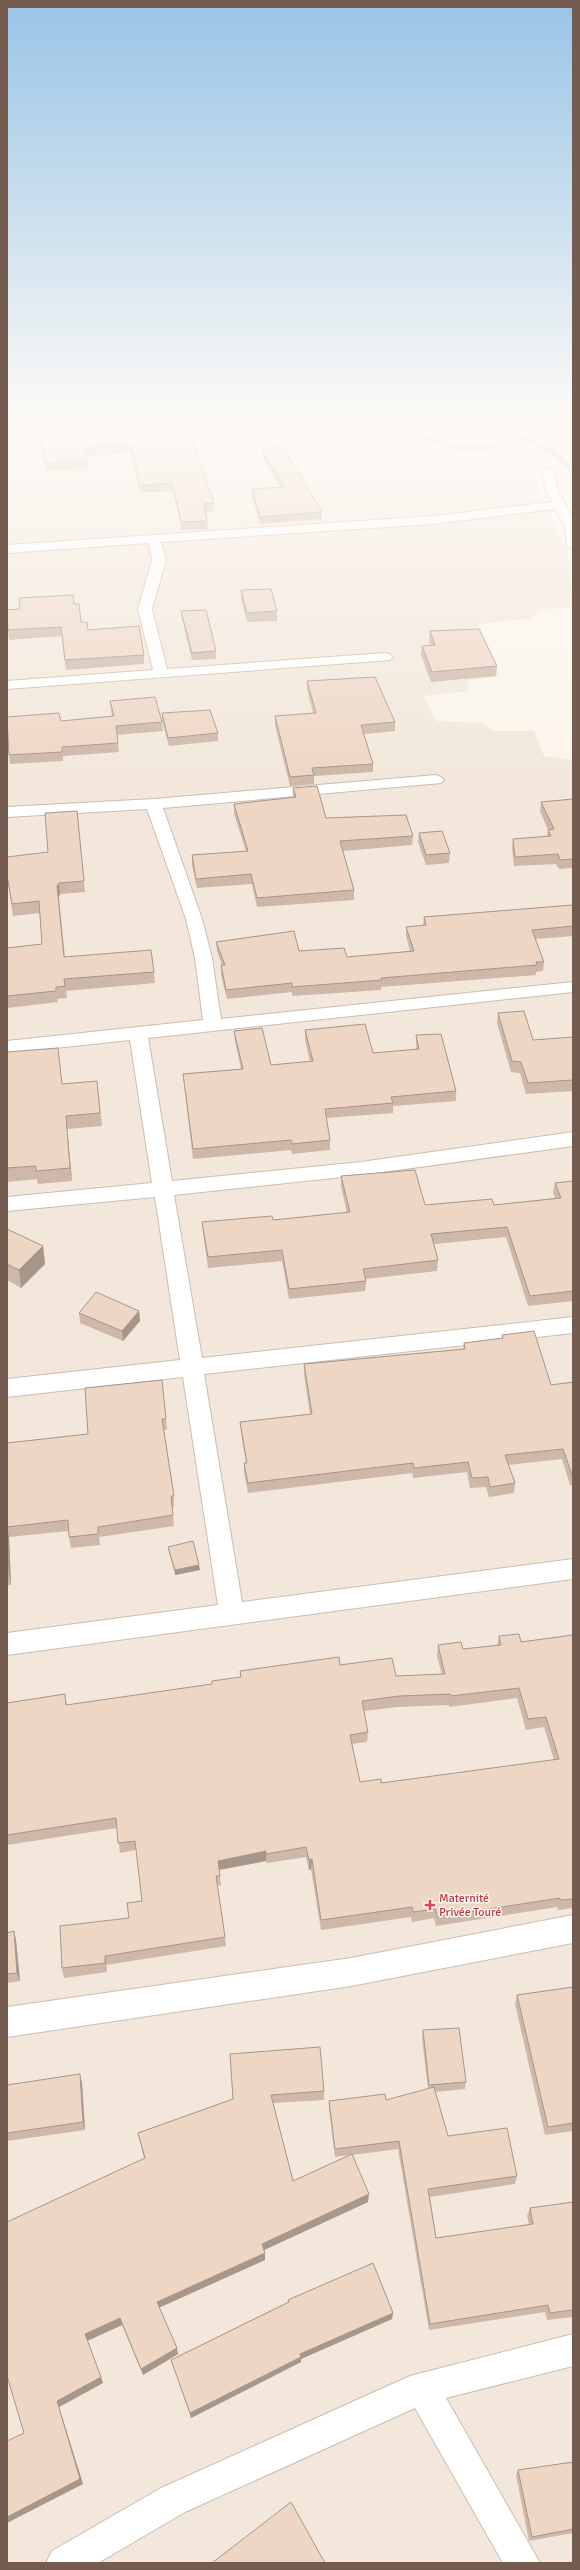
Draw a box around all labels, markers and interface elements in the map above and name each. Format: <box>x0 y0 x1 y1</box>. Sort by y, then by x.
place label: Maternité Privée Touré <box>439 1891 501 1920</box>
marker: Maternité Privée Touré <box>424 1899 436 1911</box>

